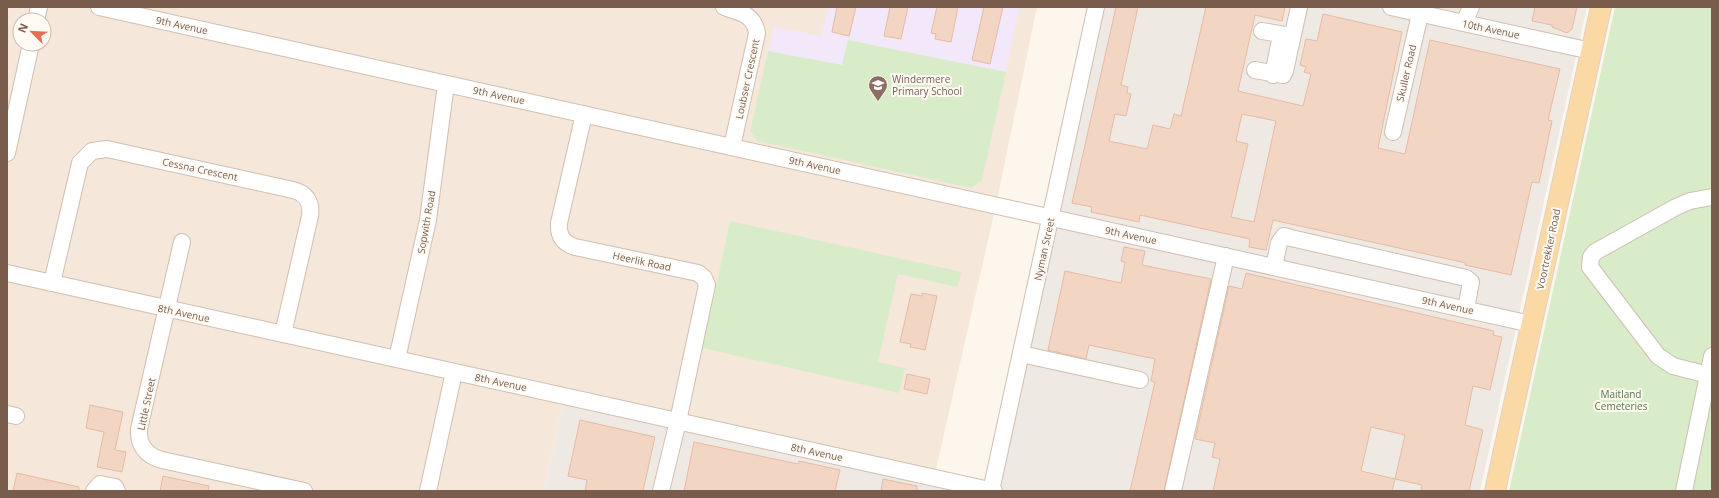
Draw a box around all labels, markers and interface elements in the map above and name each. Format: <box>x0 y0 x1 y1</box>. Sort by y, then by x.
north arrow <box>12 12 52 52</box>
street label: 9th Avenue <box>155 13 210 37</box>
street label: 10th Avenue <box>1461 16 1521 42</box>
text: N <box>14 21 31 35</box>
street label: Loubser Crescent <box>732 37 762 120</box>
street label: Skuller Road <box>1393 43 1419 103</box>
place label: Windermere Primary School <box>892 72 962 98</box>
school or university icon: Windermere Primary School <box>867 74 889 102</box>
street label: 9th Avenue <box>472 83 527 107</box>
street label: 9th Avenue <box>788 153 843 177</box>
street label: Cessna Crescent <box>161 154 239 184</box>
street label: Sopwith Road <box>414 189 438 255</box>
street label: Voortrekker Road <box>1533 207 1563 291</box>
street label: Nyman Street <box>1030 216 1058 282</box>
street label: 9th Avenue <box>1104 223 1159 247</box>
street label: Heerlik Road <box>611 248 673 274</box>
street label: 9th Avenue <box>1421 293 1476 317</box>
street label: 8th Avenue <box>157 301 212 325</box>
street label: 8th Avenue <box>474 370 529 394</box>
street label: Little Street <box>134 376 159 432</box>
park label: Maitland Cemeteries <box>1595 387 1648 413</box>
street label: 8th Avenue <box>790 440 845 464</box>

